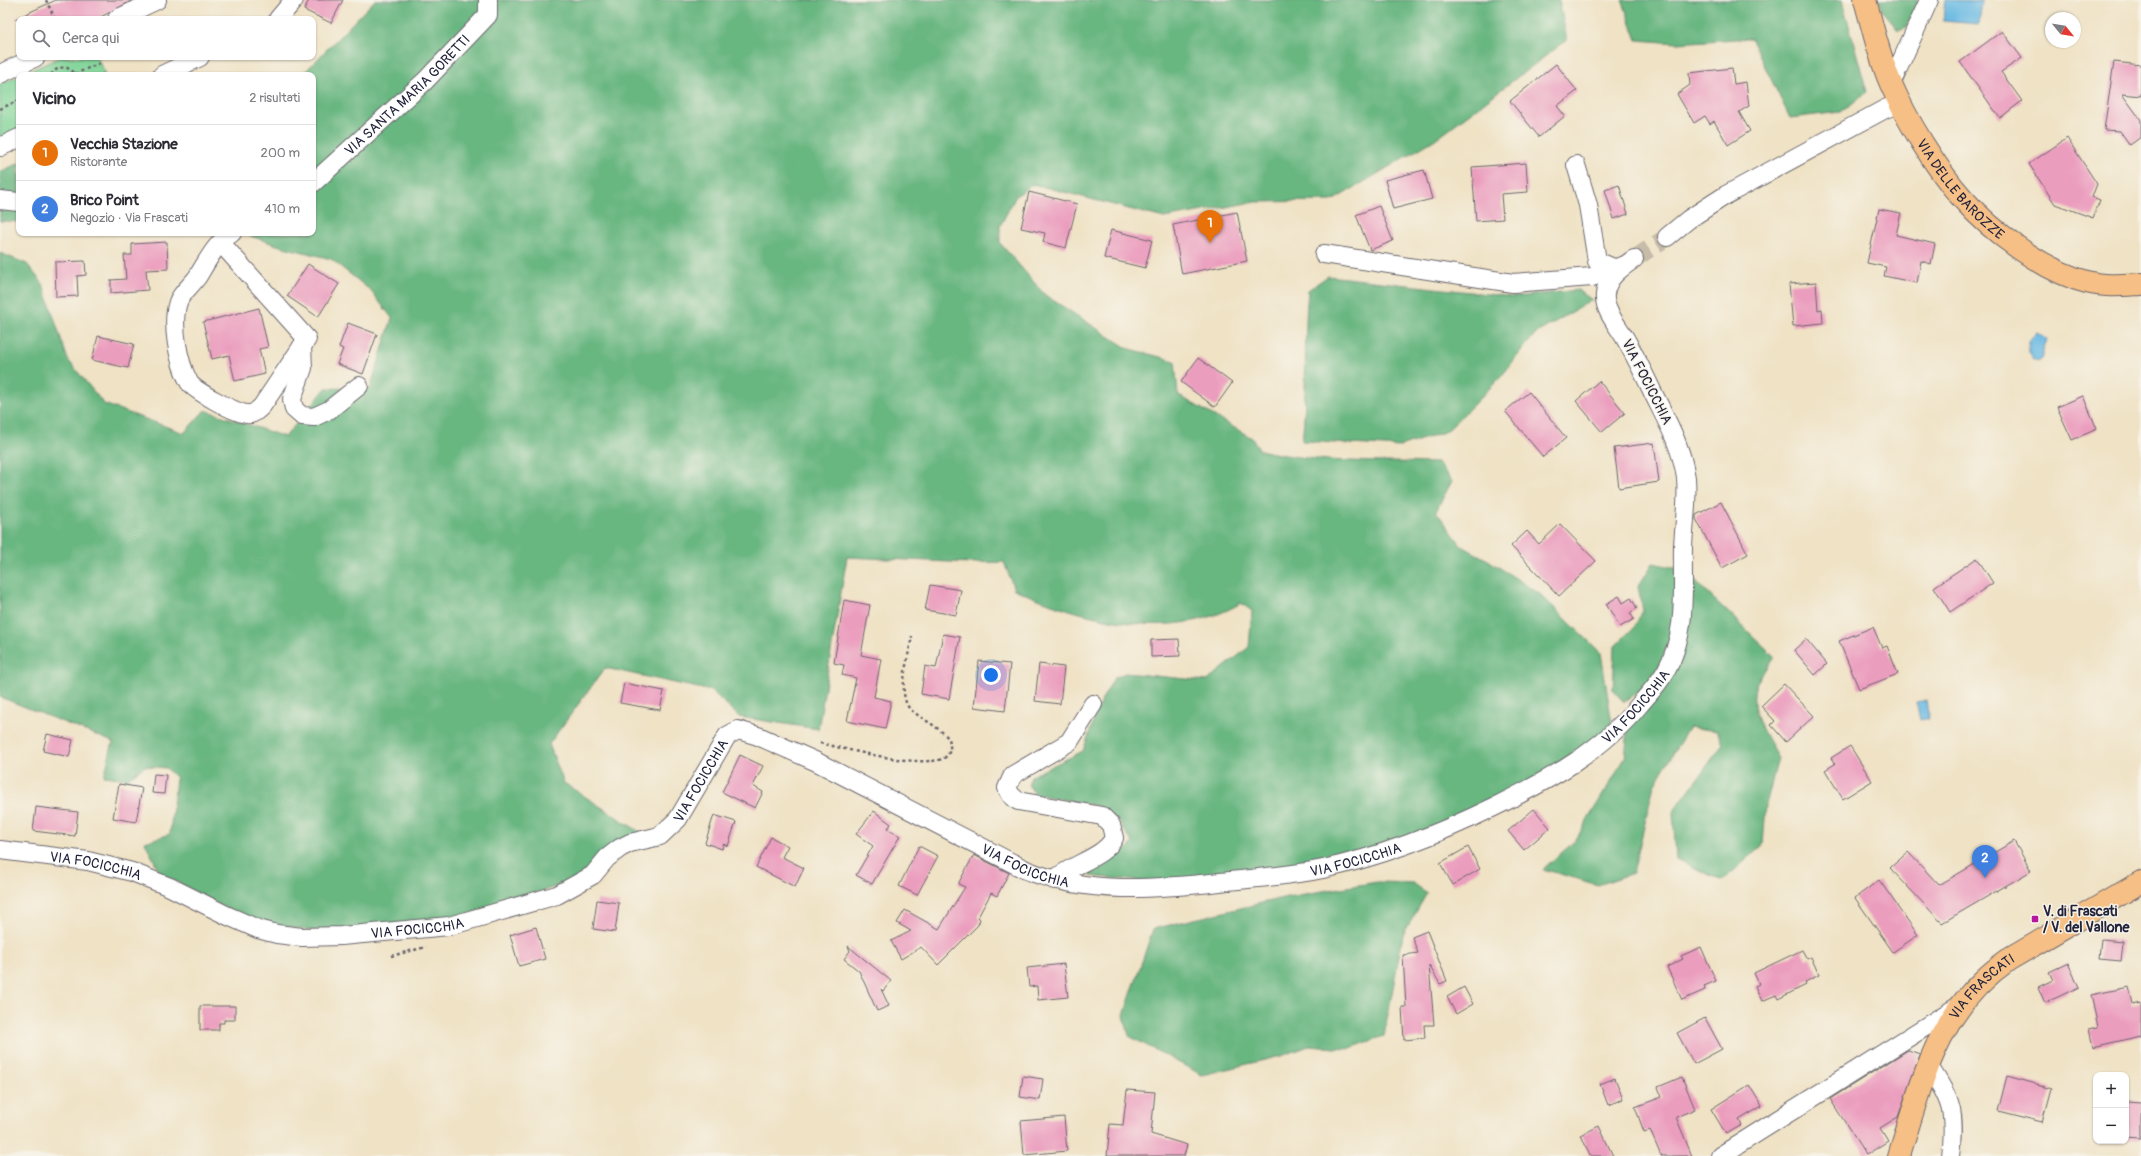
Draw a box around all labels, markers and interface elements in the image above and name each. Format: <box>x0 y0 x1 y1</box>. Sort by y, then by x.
north arrow <box>2045 12 2081 48</box>
search box <box>16 16 316 60</box>
icon: search <box>30 27 52 49</box>
text: Cerca qui <box>62 29 119 48</box>
street label: VIA SANTA MARIA GORETTI <box>341 31 473 159</box>
text: Vicino <box>32 88 76 109</box>
text: 2 risultati <box>249 90 300 106</box>
text: Vecchia Stazione <box>70 135 178 154</box>
street label: VIA DELLE BAROZZE <box>1913 136 2008 243</box>
text: 1 <box>42 145 48 161</box>
text: 200 m <box>261 145 300 161</box>
text: Ristorante <box>70 154 127 170</box>
text: Brico Point <box>70 191 139 210</box>
text: 2 <box>41 201 49 217</box>
text: 410 m <box>264 201 300 217</box>
text: Negozio · Via Frascati <box>70 210 188 226</box>
pin: 1 <box>1197 210 1223 243</box>
street label: VIA FOCICCHIA <box>1618 336 1676 428</box>
your location <box>981 665 1001 685</box>
street label: VIA FOCICCHIA <box>1598 667 1673 747</box>
street label: VIA FOCICCHIA <box>670 736 732 825</box>
street label: VIA FOCICCHIA <box>1309 839 1403 880</box>
street label: VIA FOCICCHIA <box>979 840 1071 891</box>
pin: 2 <box>1972 845 1998 878</box>
street label: VIA FOCICCHIA <box>49 848 144 883</box>
place label: V. di Frascati / V. del Vallone <box>2043 903 2130 936</box>
street label: VIA FOCICCHIA <box>370 914 466 942</box>
marker: V. di Frascati / V. del Vallone <box>2030 914 2040 924</box>
street label: VIA FRASCATI <box>1945 950 2017 1022</box>
map controls <box>2093 1072 2129 1144</box>
button: + <box>2093 1072 2129 1108</box>
button: − <box>2093 1108 2129 1144</box>

